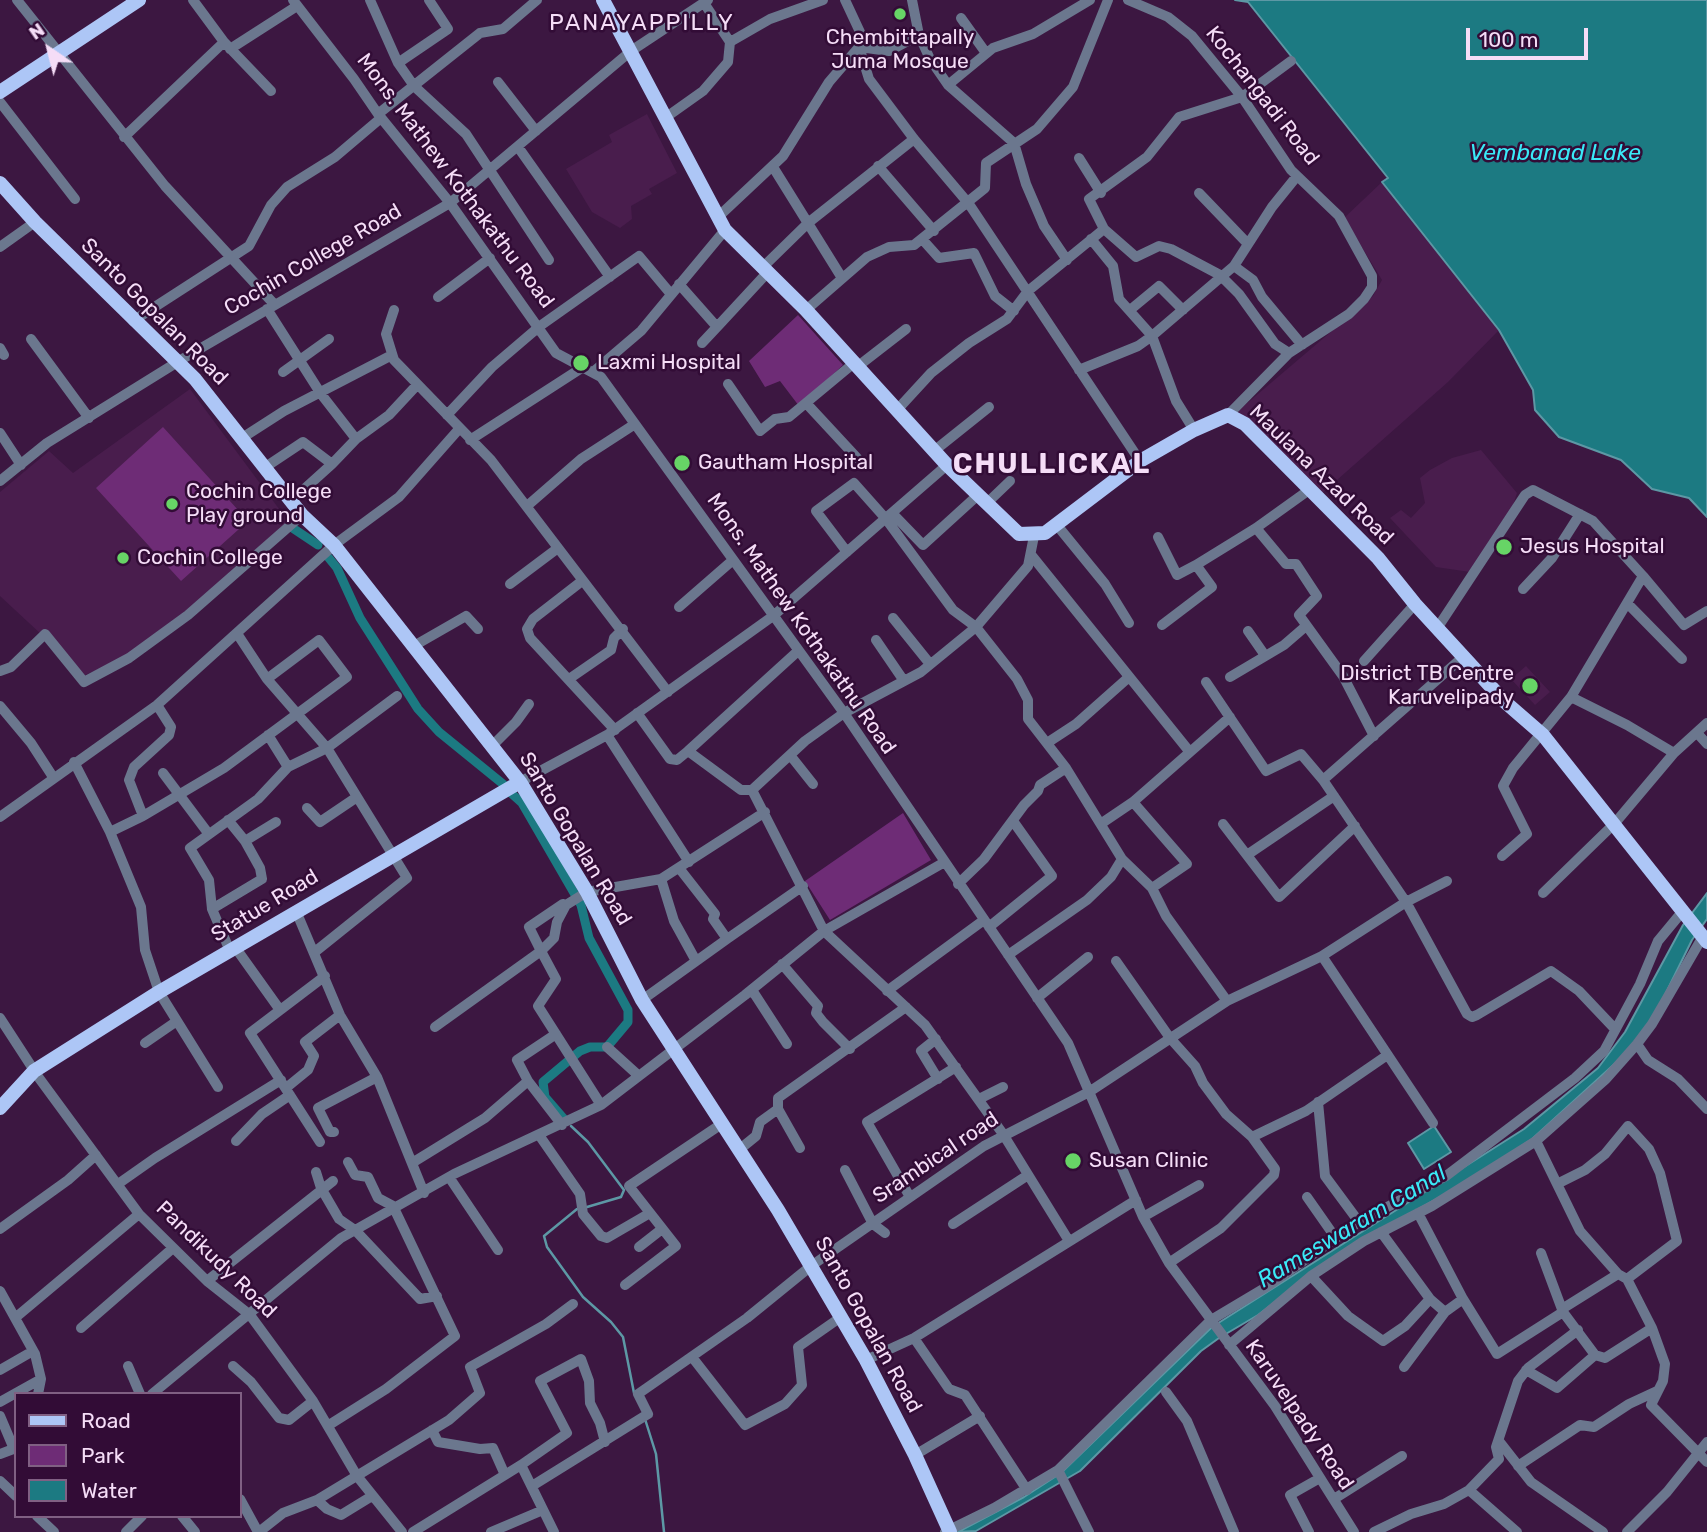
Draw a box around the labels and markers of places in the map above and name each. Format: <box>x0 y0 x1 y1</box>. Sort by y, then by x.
marker: Chembittapally Juma Mosque <box>892 6 908 22</box>
place label: Chembittapally Juma Mosque <box>826 25 974 75</box>
place label: Laxmi Hospital <box>597 350 741 376</box>
marker: Laxmi Hospital <box>571 353 591 373</box>
place label: Gautham Hospital <box>698 450 873 476</box>
marker: Gautham Hospital <box>672 453 692 473</box>
place label: Cochin College Play ground <box>186 479 332 529</box>
marker: Cochin College Play ground <box>164 496 180 512</box>
place label: Jesus Hospital <box>1520 534 1665 560</box>
marker: Jesus Hospital <box>1494 537 1514 557</box>
place label: Cochin College <box>137 545 283 571</box>
marker: Cochin College <box>115 550 131 566</box>
place label: District TB Centre Karuvelipady <box>1340 661 1514 711</box>
marker: District TB Centre Karuvelipady <box>1520 676 1540 696</box>
place label: Susan Clinic <box>1089 1148 1208 1174</box>
marker: Susan Clinic <box>1063 1151 1083 1171</box>

